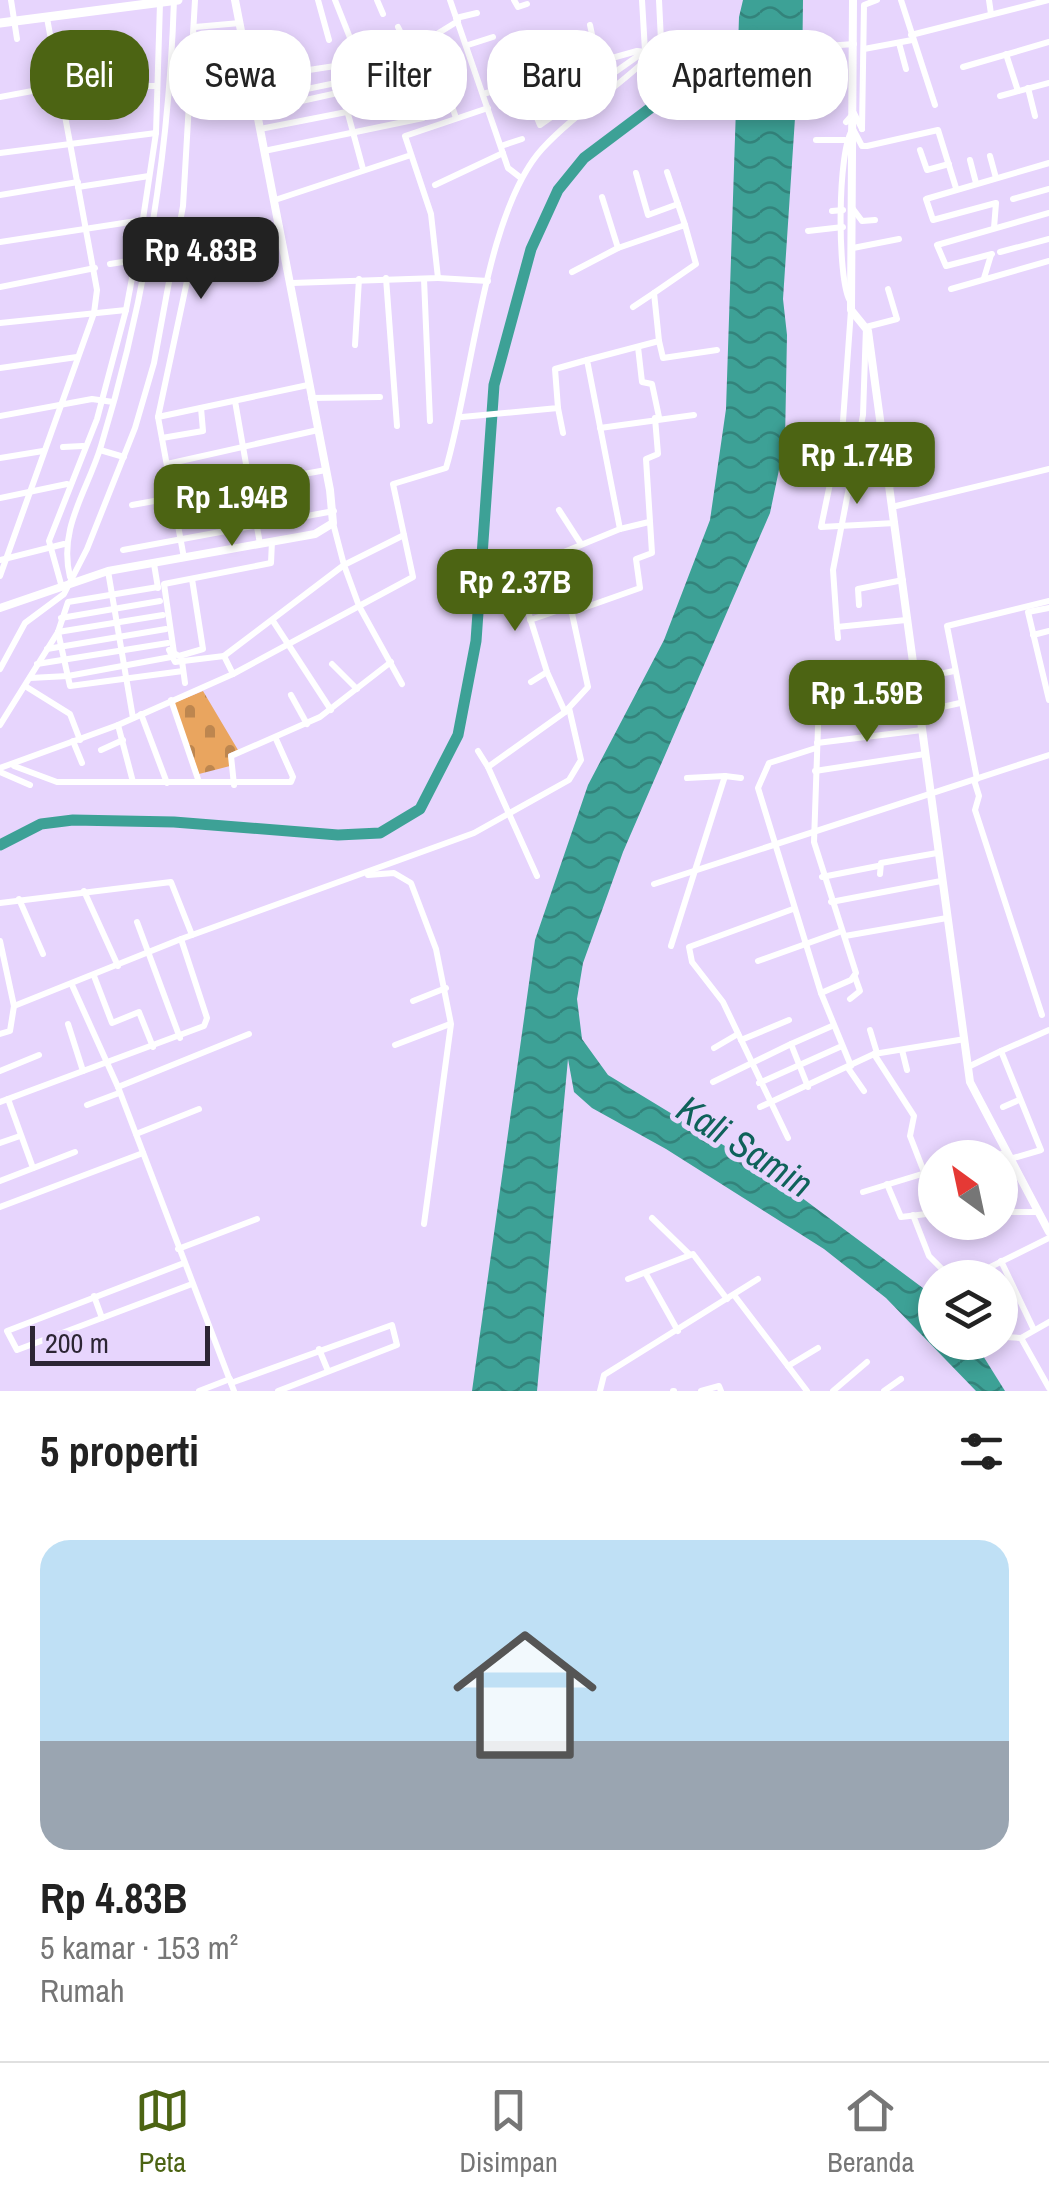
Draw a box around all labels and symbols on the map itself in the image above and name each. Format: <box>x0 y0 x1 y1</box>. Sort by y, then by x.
pin: Rp 4.83B <box>98 217 304 302</box>
pin: Rp 1.74B <box>754 422 960 507</box>
pin: Rp 1.94B <box>129 464 335 549</box>
pin: Rp 2.37B <box>412 549 618 634</box>
pin: Rp 1.59B <box>764 660 970 745</box>
water label: Kali Samin <box>667 1083 823 1209</box>
north arrow <box>918 1140 1018 1240</box>
scale bar <box>30 1321 210 1366</box>

